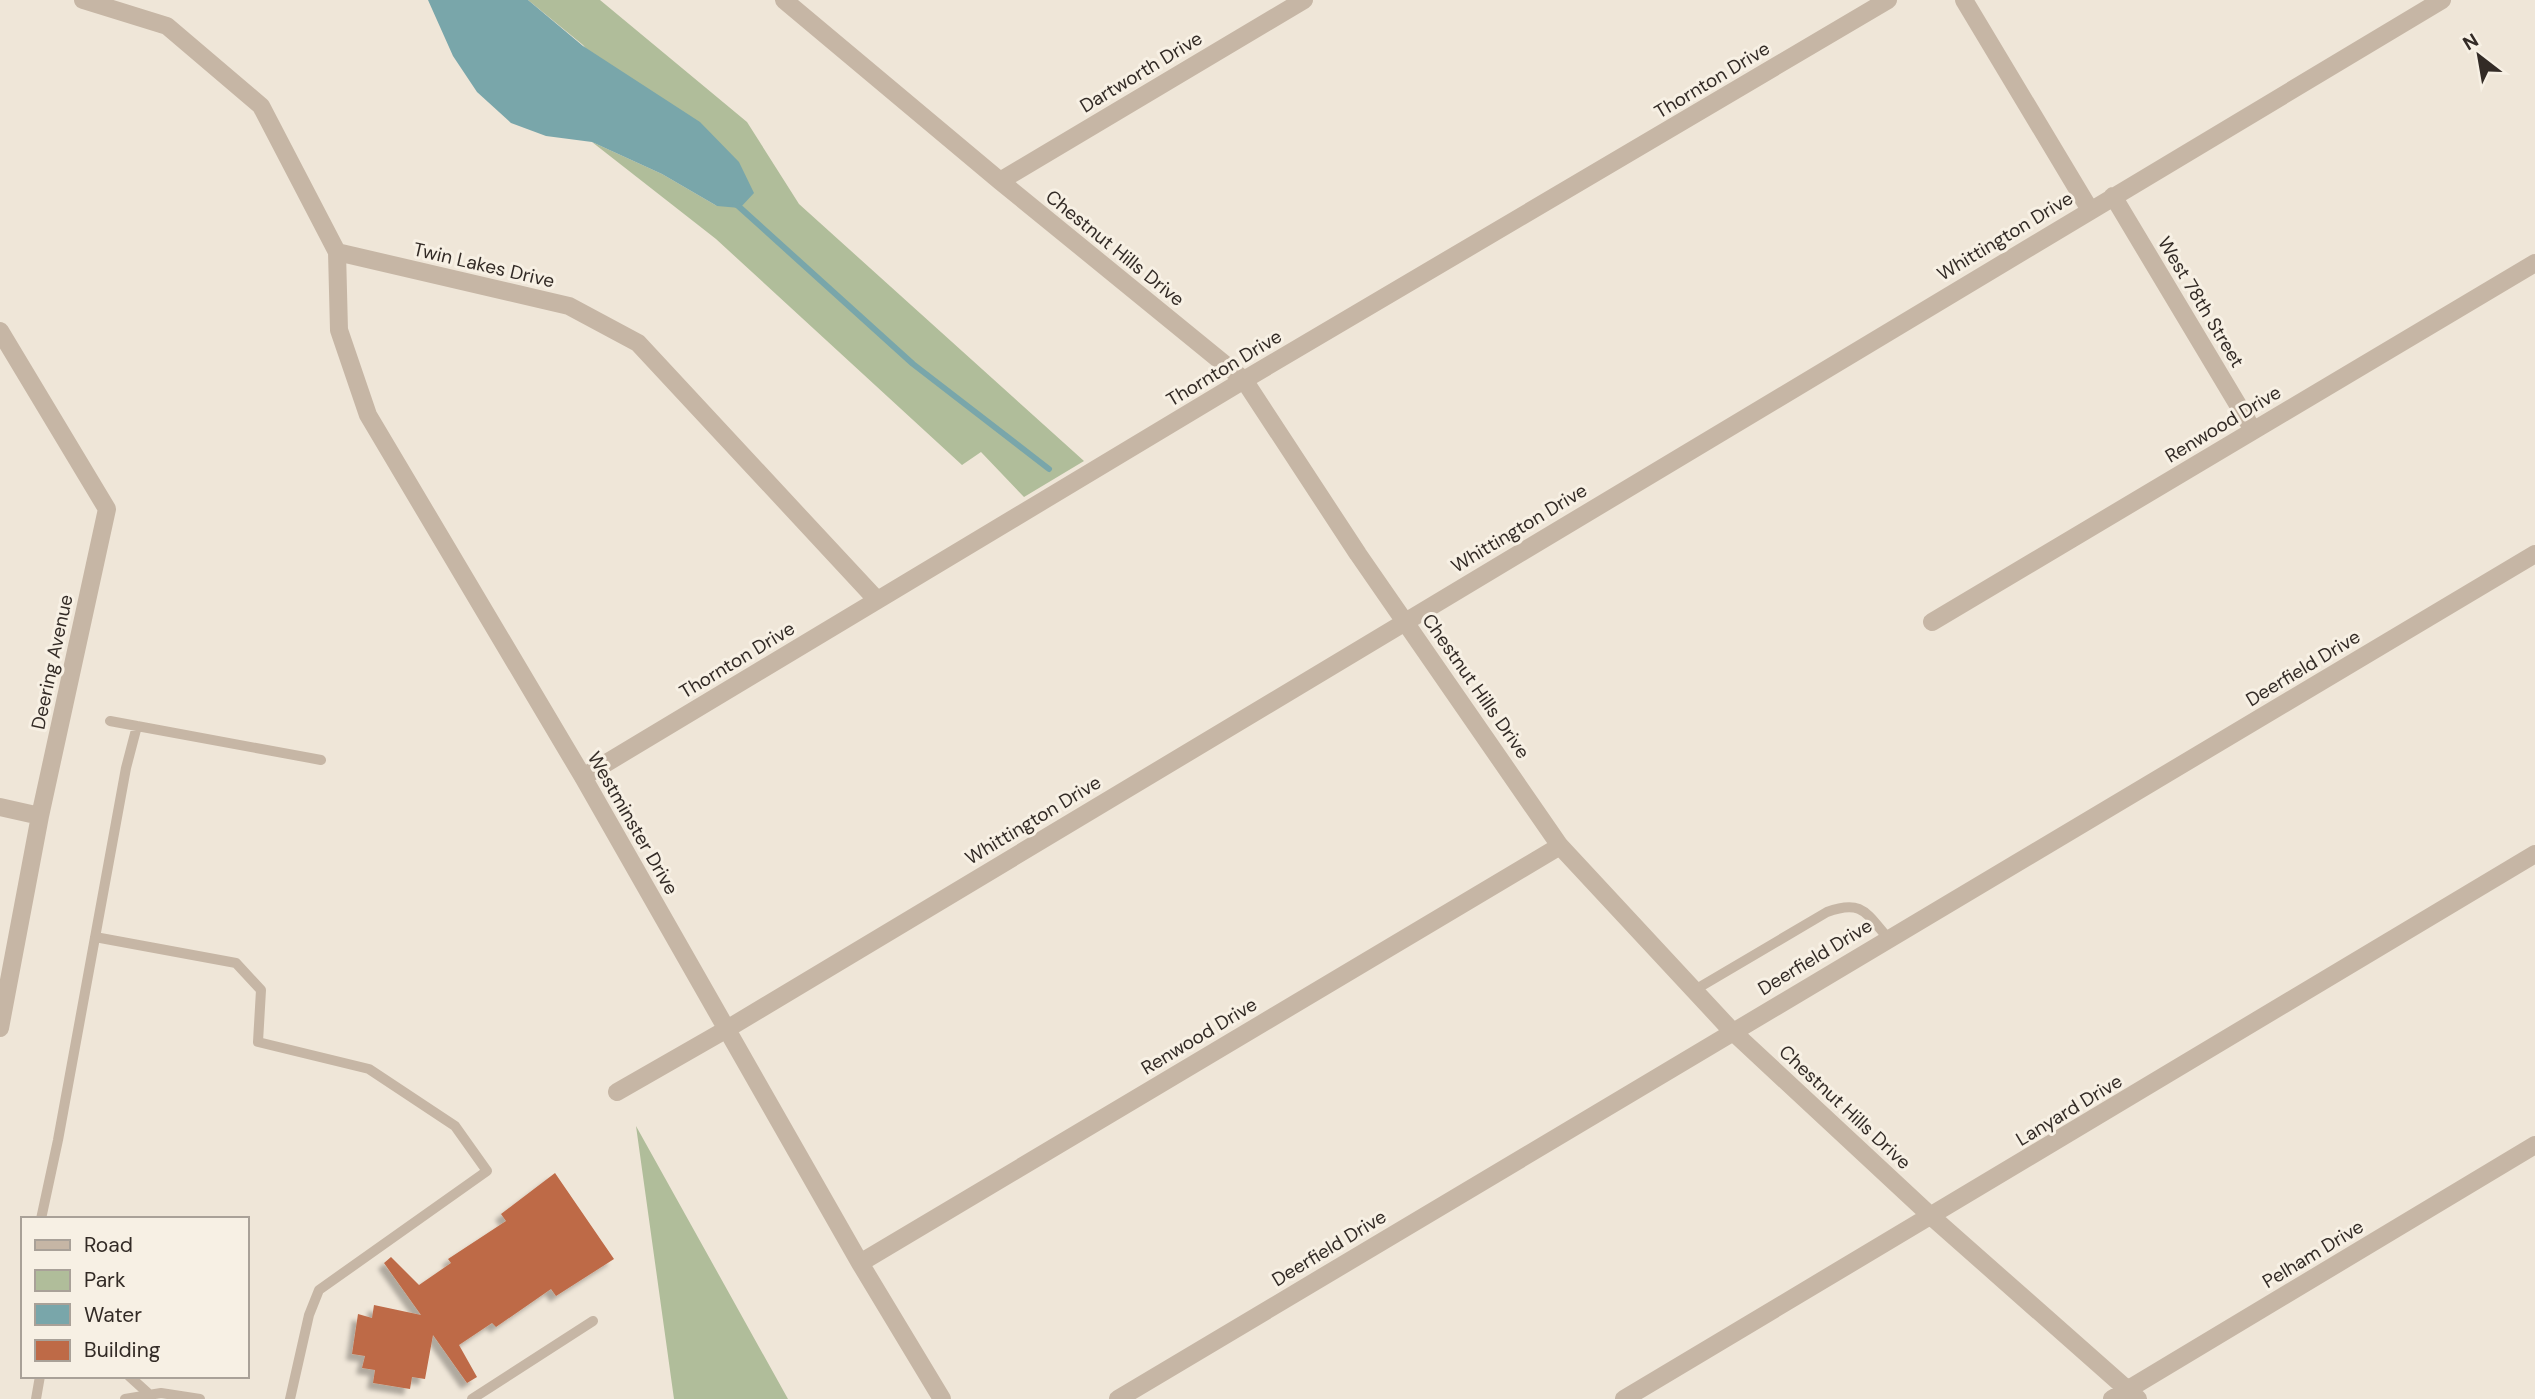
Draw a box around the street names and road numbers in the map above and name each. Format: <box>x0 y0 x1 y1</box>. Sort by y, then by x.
street label: Dartworth Drive <box>1075 26 1207 118</box>
street label: Thornton Drive <box>1650 36 1774 124</box>
street label: Chestnut Hills Drive <box>1040 184 1190 312</box>
street label: Whittington Drive <box>1932 186 2078 286</box>
street label: West 78th Street <box>2152 232 2250 372</box>
street label: Twin Lakes Drive <box>411 237 557 293</box>
street label: Thornton Drive <box>1162 324 1286 412</box>
street label: Renwood Drive <box>2160 380 2286 468</box>
street label: Whittington Drive <box>1446 478 1592 578</box>
street label: Deering Avenue <box>25 592 79 732</box>
street label: Chestnut Hills Drive <box>1417 608 1535 764</box>
street label: Thornton Drive <box>675 616 799 704</box>
street label: Deerfield Drive <box>2241 624 2365 712</box>
street label: Westminster Drive <box>582 747 684 899</box>
street label: Whittington Drive <box>960 770 1106 870</box>
street label: Deerfield Drive <box>1753 913 1877 1001</box>
street label: Renwood Drive <box>1136 992 1262 1080</box>
street label: Chestnut Hills Drive <box>1774 1039 1916 1175</box>
street label: Lanyard Drive <box>2011 1068 2127 1152</box>
street label: Deerfield Drive <box>1267 1204 1391 1292</box>
street label: Pelham Drive <box>2258 1214 2368 1294</box>

